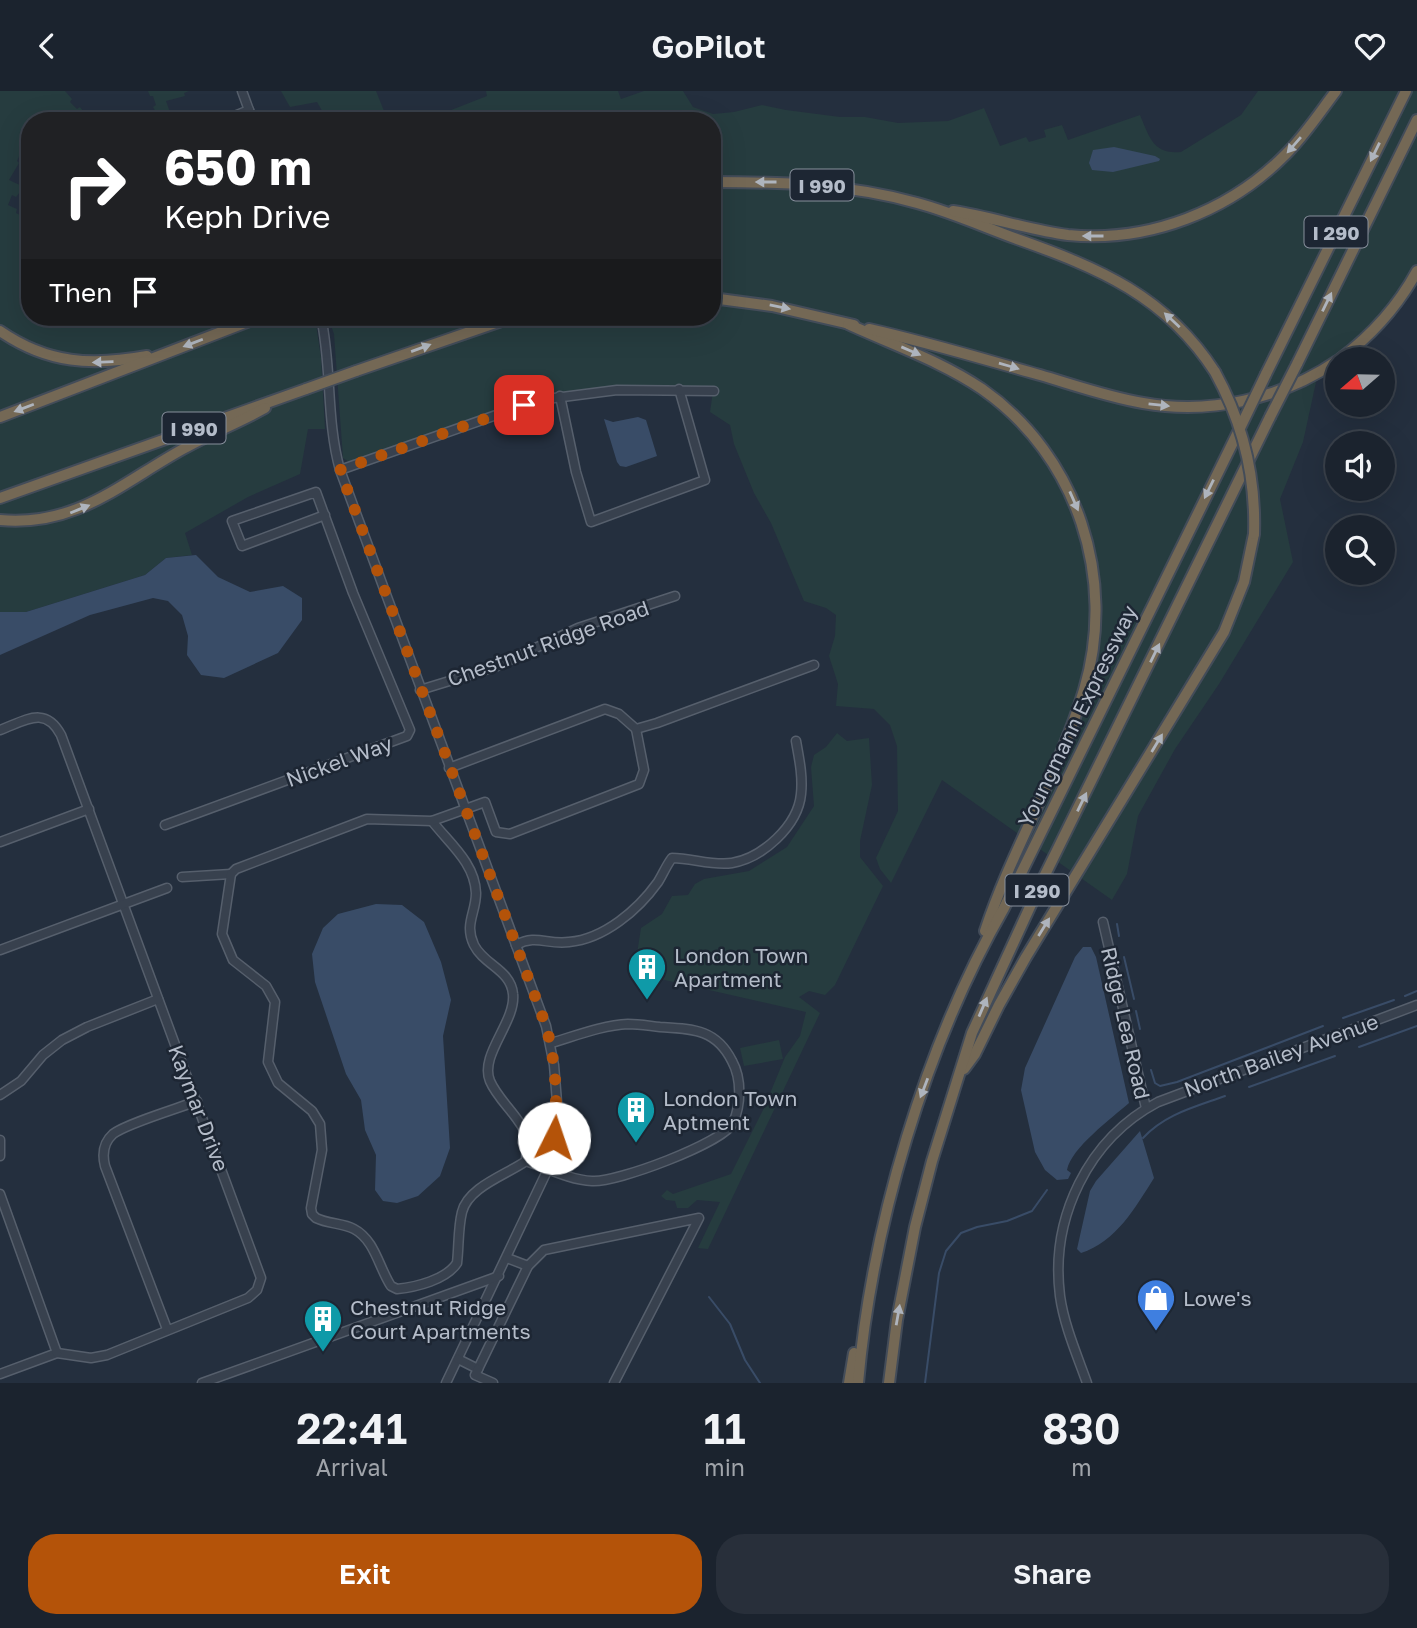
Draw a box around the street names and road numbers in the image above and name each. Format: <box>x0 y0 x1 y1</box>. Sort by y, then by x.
road number: I 990 <box>790 169 854 201</box>
road number: I 290 <box>1304 216 1368 247</box>
road number: I 990 <box>162 413 226 443</box>
street label: Chestnut Ridge Road <box>444 594 652 692</box>
street label: Youngmann Expressway <box>1012 600 1142 831</box>
street label: Nickel Way <box>282 730 396 792</box>
road number: I 290 <box>1006 875 1068 905</box>
street label: Ridge Lea Road <box>1096 944 1156 1102</box>
street label: North Bailey Avenue <box>1180 1008 1382 1102</box>
street label: Kaymar Drive <box>163 1041 235 1175</box>

